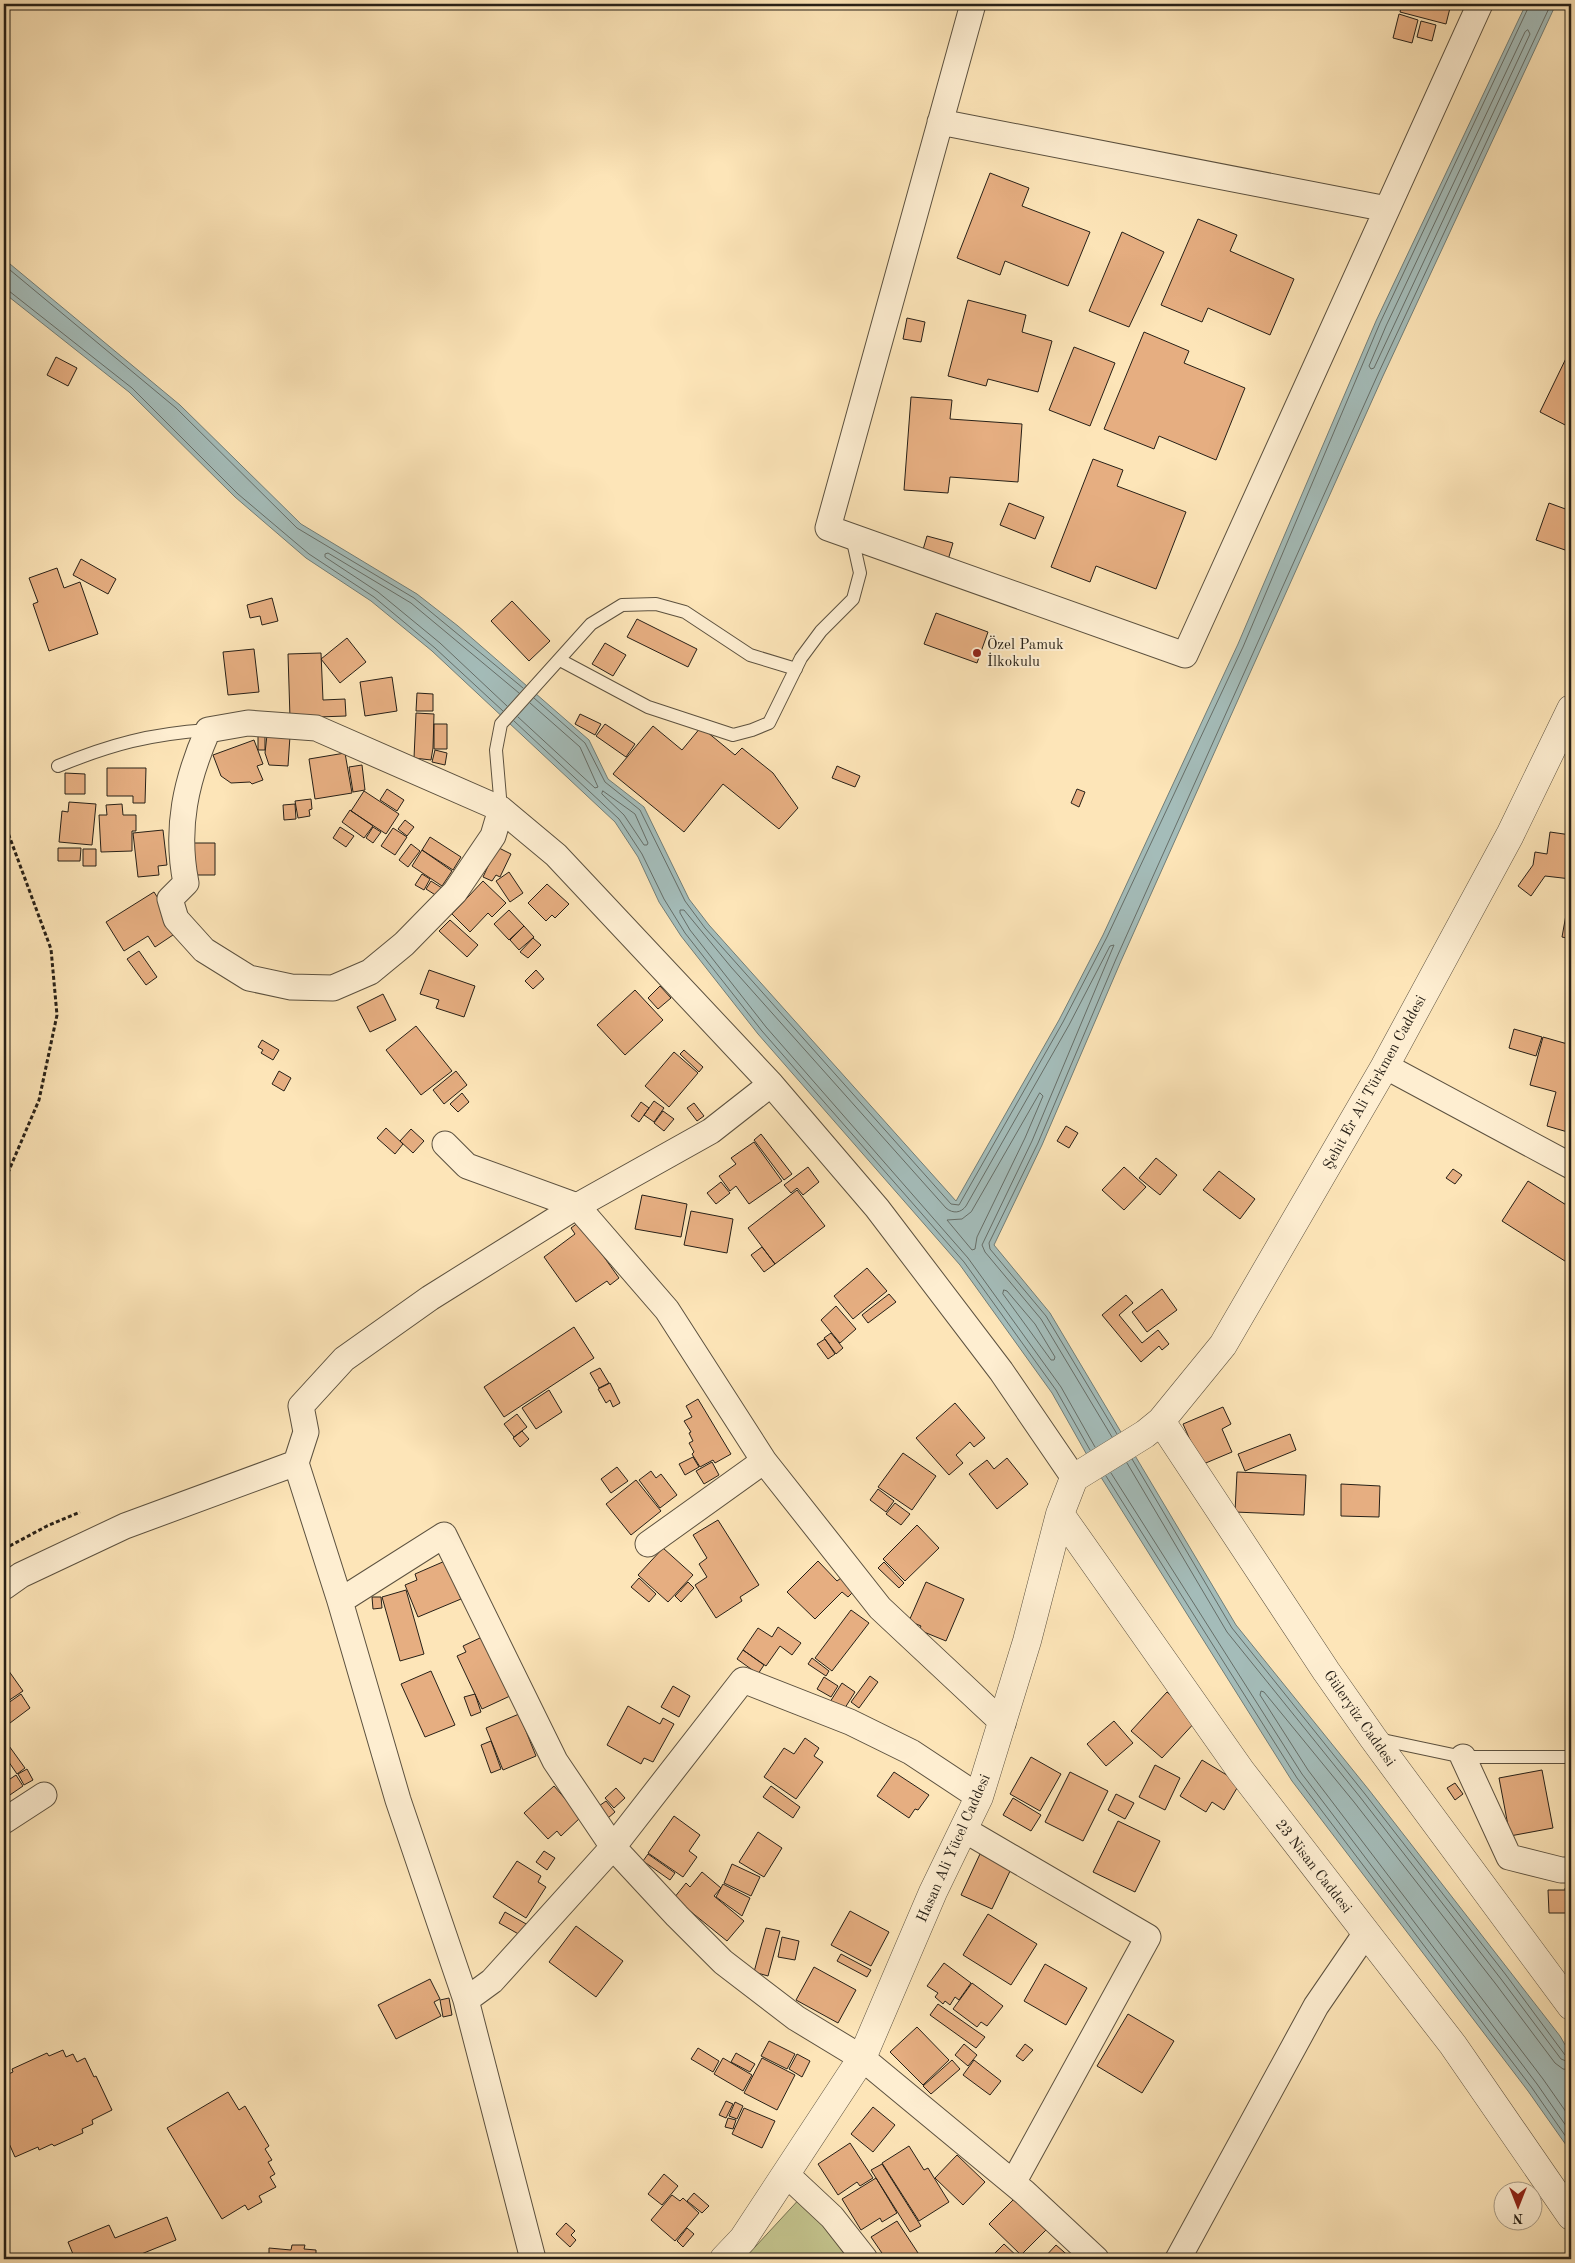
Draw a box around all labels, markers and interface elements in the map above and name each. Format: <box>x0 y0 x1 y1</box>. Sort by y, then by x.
place label: Özel Pamuk İlkokulu <box>987 635 1064 670</box>
marker: Özel Pamuk İlkokulu <box>971 647 983 659</box>
street label: Şehit Er Ali Türkmen Caddesi <box>1321 993 1430 1172</box>
street label: Güleryüz Caddesi <box>1320 1668 1397 1770</box>
street label: Hasan Ali Yücel Caddesi <box>915 1772 994 1925</box>
street label: 23 Nisan Caddesi <box>1272 1817 1354 1916</box>
north arrow <box>1492 2180 1542 2230</box>
text: N <box>1512 2211 1523 2225</box>

